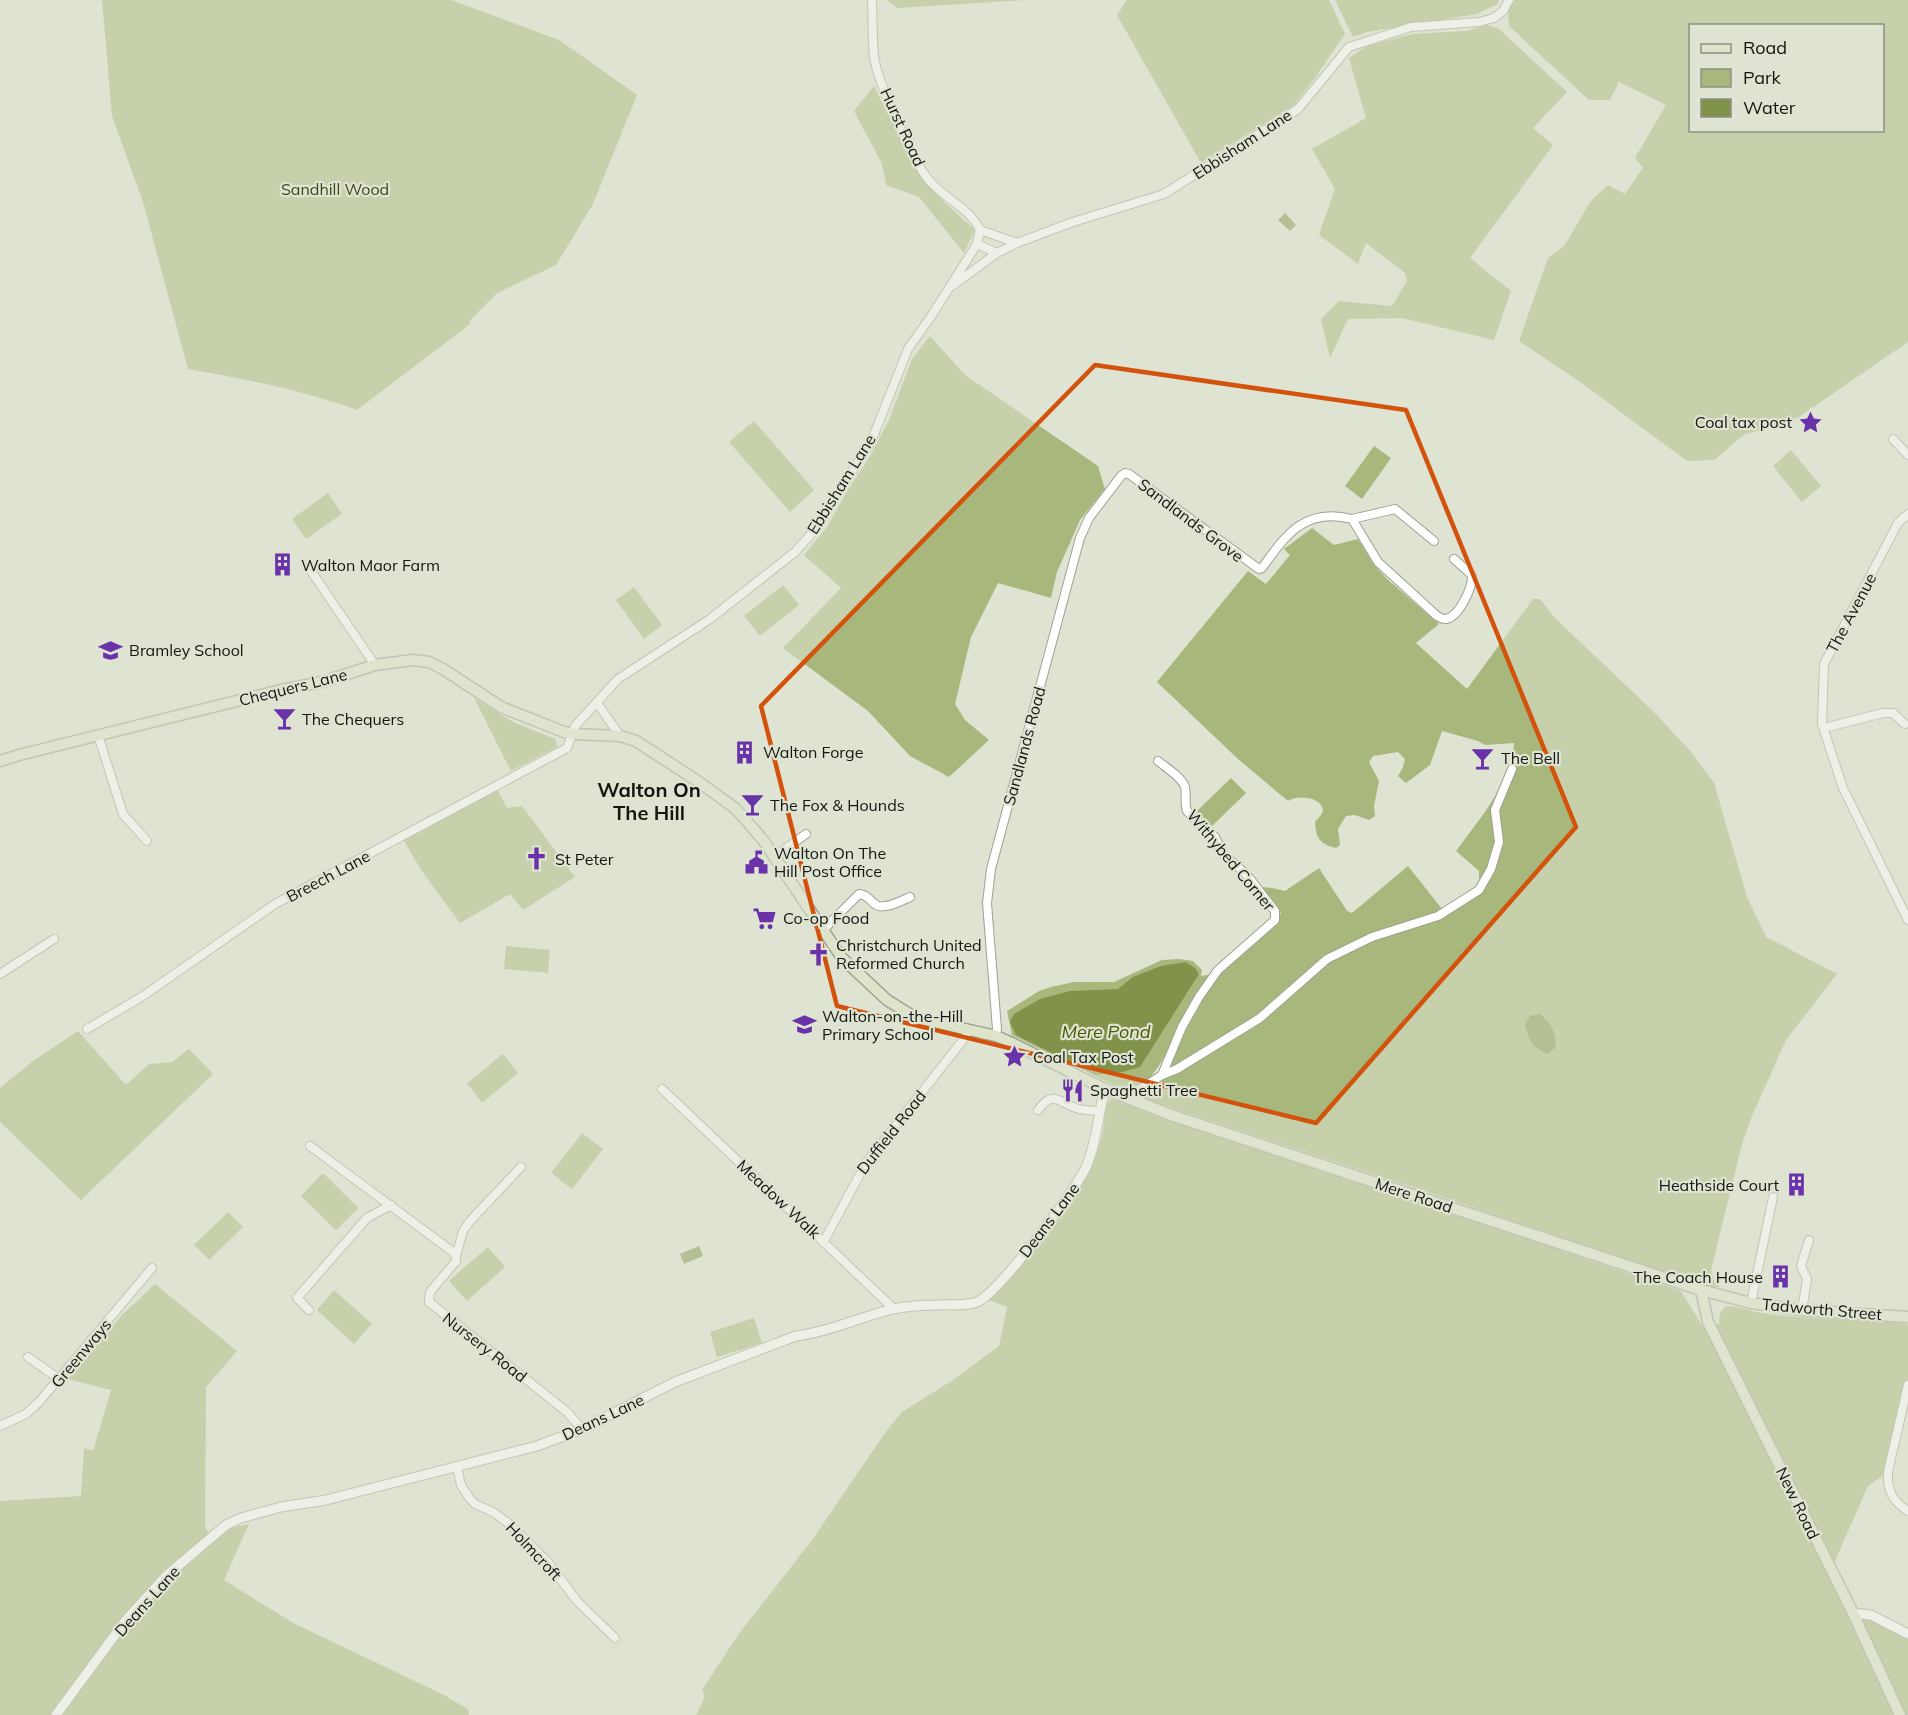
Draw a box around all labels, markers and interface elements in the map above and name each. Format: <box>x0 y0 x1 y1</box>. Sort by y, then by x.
legend <box>1689 24 1884 132</box>
text: Road <box>1743 36 1787 59</box>
text: Park <box>1743 66 1782 89</box>
street label: Hurst Road <box>876 85 930 169</box>
text: Water <box>1743 96 1796 119</box>
street label: Ebbisham Lane <box>1189 105 1295 183</box>
park label: Sandhill Wood <box>281 179 389 199</box>
place icon: Coal tax post <box>1797 409 1823 435</box>
place label: Coal tax post <box>1695 412 1792 432</box>
street label: Ebbisham Lane <box>802 430 880 538</box>
street label: Sandlands Grove <box>1134 474 1248 566</box>
building icon: Walton Maor Farm <box>270 552 296 578</box>
place label: Walton Maor Farm <box>301 555 440 575</box>
street label: The Avenue <box>1822 570 1880 656</box>
school or university icon: Bramley School <box>98 637 124 663</box>
place label: Bramley School <box>129 640 244 660</box>
street label: Chequers Lane <box>237 664 349 710</box>
street label: Sandlands Road <box>999 684 1049 808</box>
bar icon: The Chequers <box>271 706 297 732</box>
place label: The Chequers <box>302 709 404 729</box>
building icon: Walton Forge <box>732 739 758 765</box>
place label: Walton Forge <box>763 742 863 762</box>
bar icon: The Bell <box>1470 745 1496 771</box>
place label: The Bell <box>1501 748 1560 768</box>
district label: Walton On The Hill <box>597 777 701 825</box>
bar icon: The Fox & Hounds <box>739 792 765 818</box>
place label: The Fox & Hounds <box>770 795 905 815</box>
street label: Withybed Corner <box>1183 805 1279 915</box>
place label: Walton On The Hill Post Office <box>774 843 886 881</box>
street label: Breech Lane <box>283 846 373 906</box>
church icon: St Peter <box>524 846 550 872</box>
place label: St Peter <box>555 849 614 869</box>
public building icon: Walton On The Hill Post Office <box>743 849 769 875</box>
supermarket icon: Co-op Food <box>752 905 778 931</box>
place label: Co-op Food <box>783 908 869 928</box>
place label: Christchurch United Reformed Church <box>836 935 982 973</box>
church icon: Christchurch United Reformed Church <box>805 941 831 967</box>
place label: Walton-on-the-Hill Primary School <box>822 1006 963 1044</box>
school or university icon: Walton-on-the-Hill Primary School <box>791 1012 817 1038</box>
water label: Mere Pond <box>1061 1020 1151 1043</box>
place icon: Coal Tax Post <box>1002 1044 1028 1070</box>
place label: Coal Tax Post <box>1033 1047 1134 1067</box>
restaurant icon: Spaghetti Tree <box>1059 1077 1085 1103</box>
place label: Spaghetti Tree <box>1090 1080 1197 1100</box>
street label: Duffield Road <box>852 1086 930 1178</box>
street label: Meadow Walk <box>733 1155 826 1243</box>
building icon: Heathside Court <box>1784 1172 1810 1198</box>
street label: Mere Road <box>1373 1173 1455 1217</box>
place label: Heathside Court <box>1659 1175 1779 1195</box>
street label: Deans Lane <box>1014 1179 1084 1261</box>
building icon: The Coach House <box>1768 1264 1794 1290</box>
place label: The Coach House <box>1633 1267 1763 1287</box>
street label: Tadworth Street <box>1761 1294 1883 1324</box>
street label: Nursery Road <box>439 1308 531 1386</box>
street label: Greenways <box>46 1314 116 1391</box>
street label: Deans Lane <box>559 1389 647 1445</box>
street label: New Road <box>1772 1464 1824 1542</box>
street label: Holmcroft <box>502 1518 566 1585</box>
street label: Deans Lane <box>110 1562 184 1640</box>

